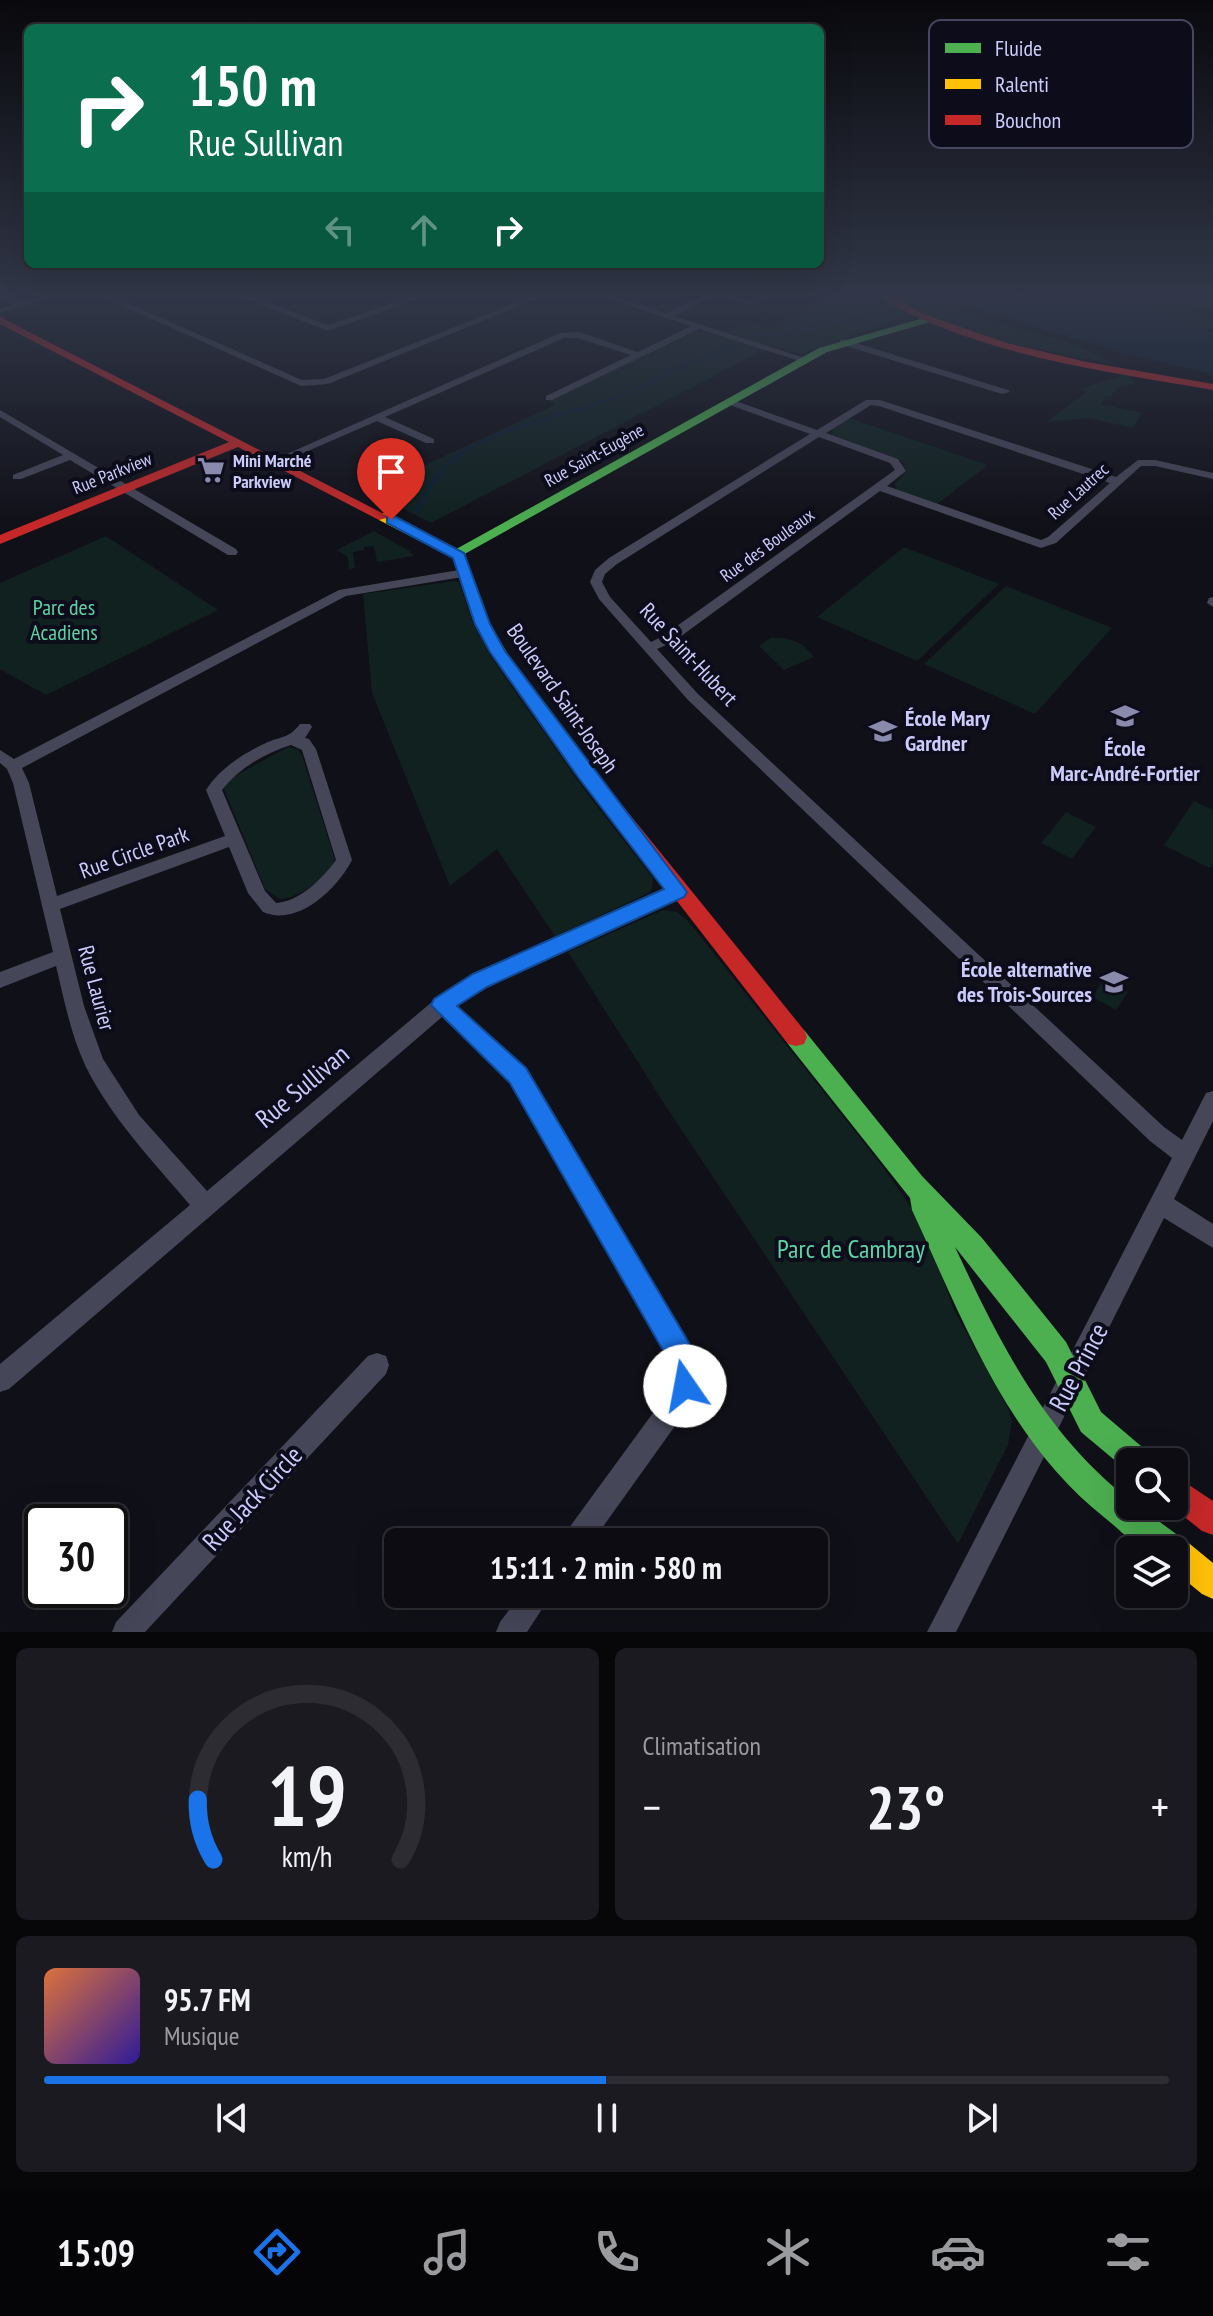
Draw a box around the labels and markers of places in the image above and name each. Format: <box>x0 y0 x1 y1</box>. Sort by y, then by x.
pin <box>357 438 425 520</box>
place label: Mini Marché Parkview <box>233 449 312 493</box>
supermarket icon: Mini Marché Parkview <box>196 455 226 485</box>
school or university icon: École Marc-André-Fortier <box>1110 701 1140 731</box>
place label: École Mary Gardner <box>905 704 991 757</box>
school or university icon: École Mary Gardner <box>868 716 898 746</box>
place label: École Marc-André-Fortier <box>1050 734 1200 787</box>
place label: École alternative des Trois-Sources <box>957 955 1092 1008</box>
school or university icon: École alternative des Trois-Sources <box>1099 967 1129 997</box>

